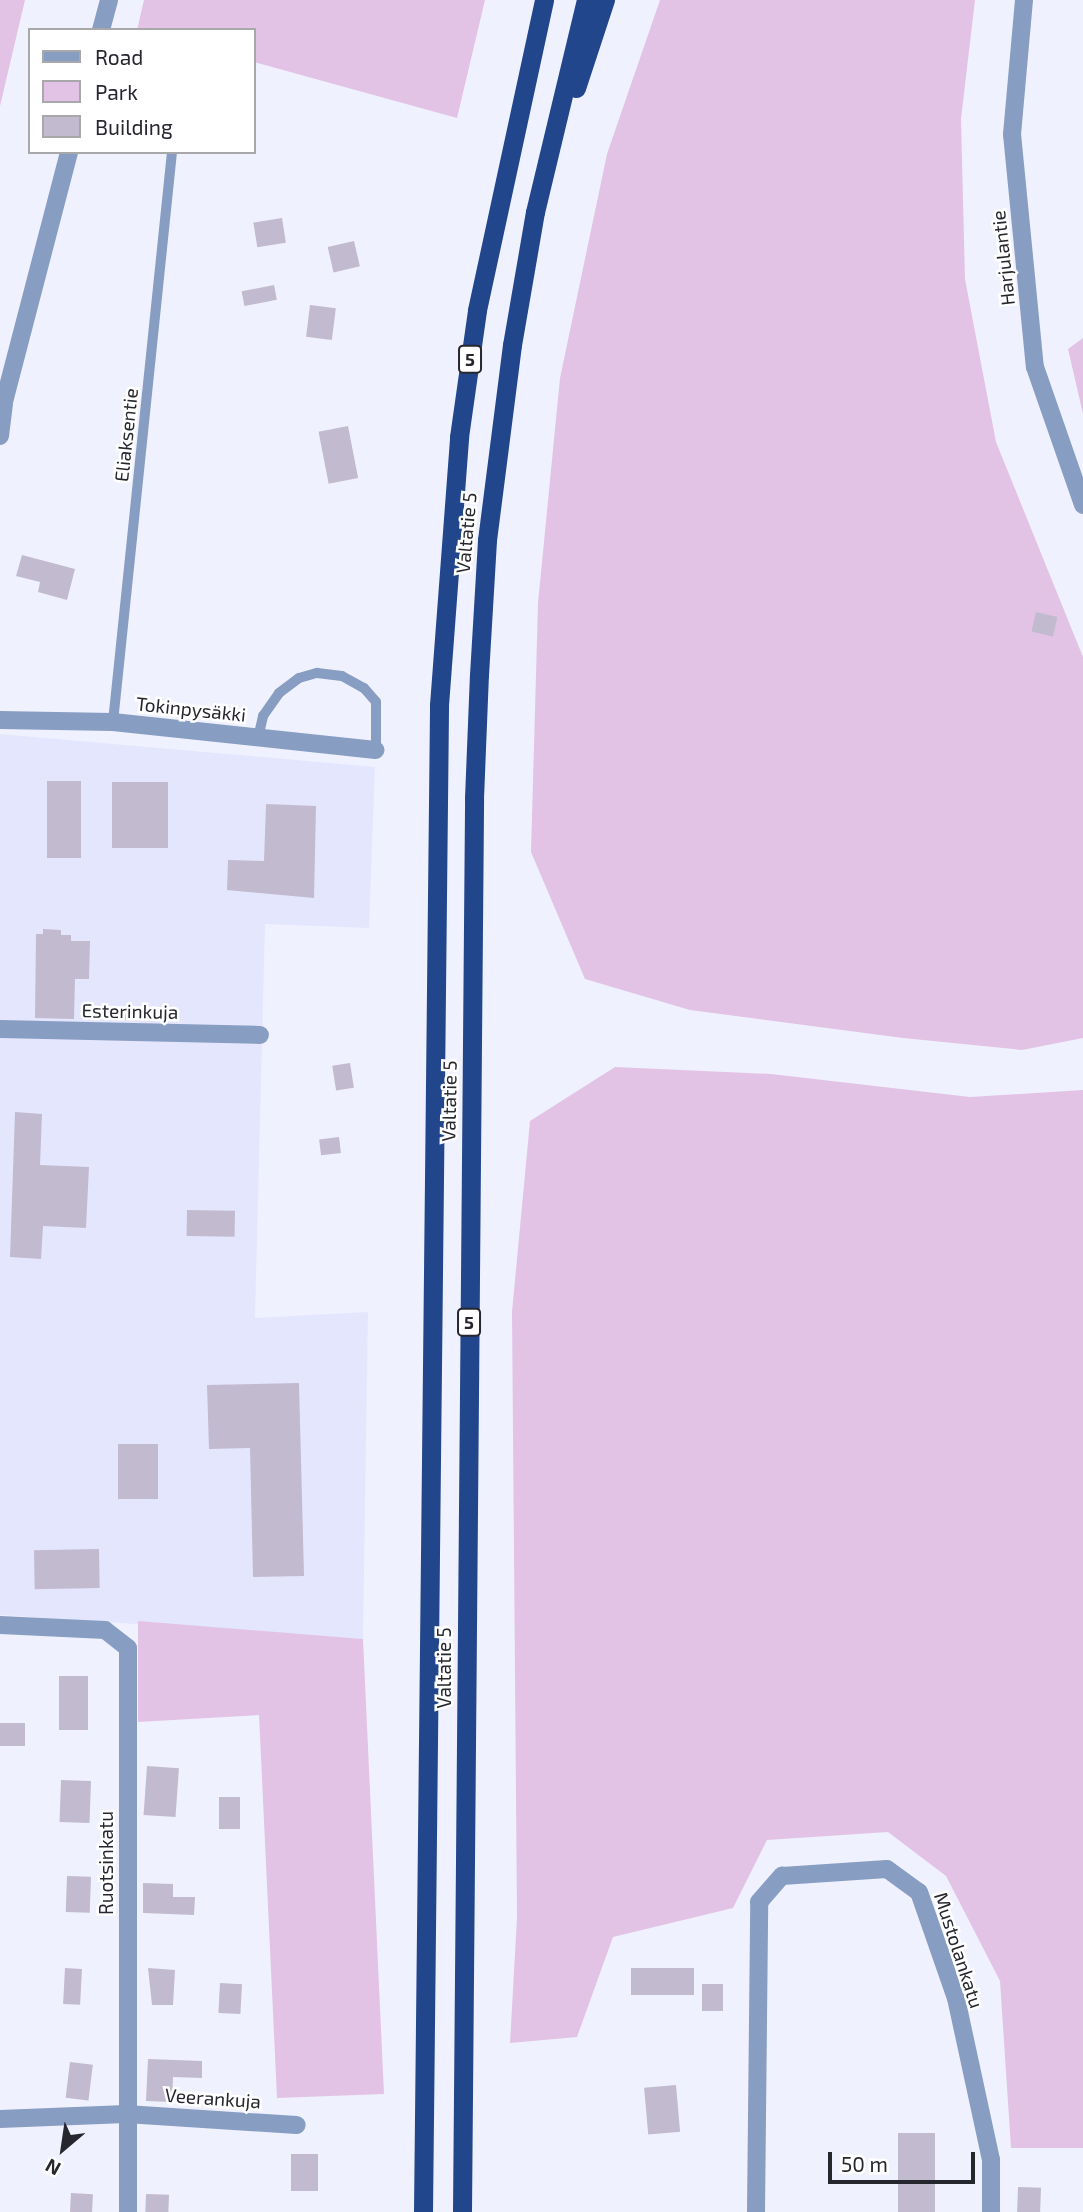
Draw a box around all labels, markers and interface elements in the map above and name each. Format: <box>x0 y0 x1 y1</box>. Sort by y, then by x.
legend <box>28 28 256 154</box>
text: Road <box>95 44 143 69</box>
text: Park <box>95 79 138 104</box>
text: Building <box>95 114 173 139</box>
street label: Harjulantie <box>987 209 1019 307</box>
road number: 5 <box>458 344 482 374</box>
street label: Eliaksentie <box>110 387 142 483</box>
street label: Valtatie 5 <box>451 492 481 574</box>
street label: Tokinpysäkki <box>135 692 247 726</box>
street label: Esterinkuja <box>81 999 179 1023</box>
street label: Valtatie 5 <box>437 1060 461 1142</box>
road number: 5 <box>457 1308 481 1336</box>
street label: Valtatie 5 <box>433 1627 455 1709</box>
street label: Ruotsinkatu <box>95 1811 117 1915</box>
street label: Mustolankatu <box>930 1889 988 2011</box>
street label: Veerankuja <box>164 2083 262 2113</box>
north arrow <box>28 2114 98 2184</box>
scale bar <box>831 2138 978 2182</box>
text: 50 m <box>841 2151 888 2176</box>
text: N <box>41 2154 64 2181</box>

